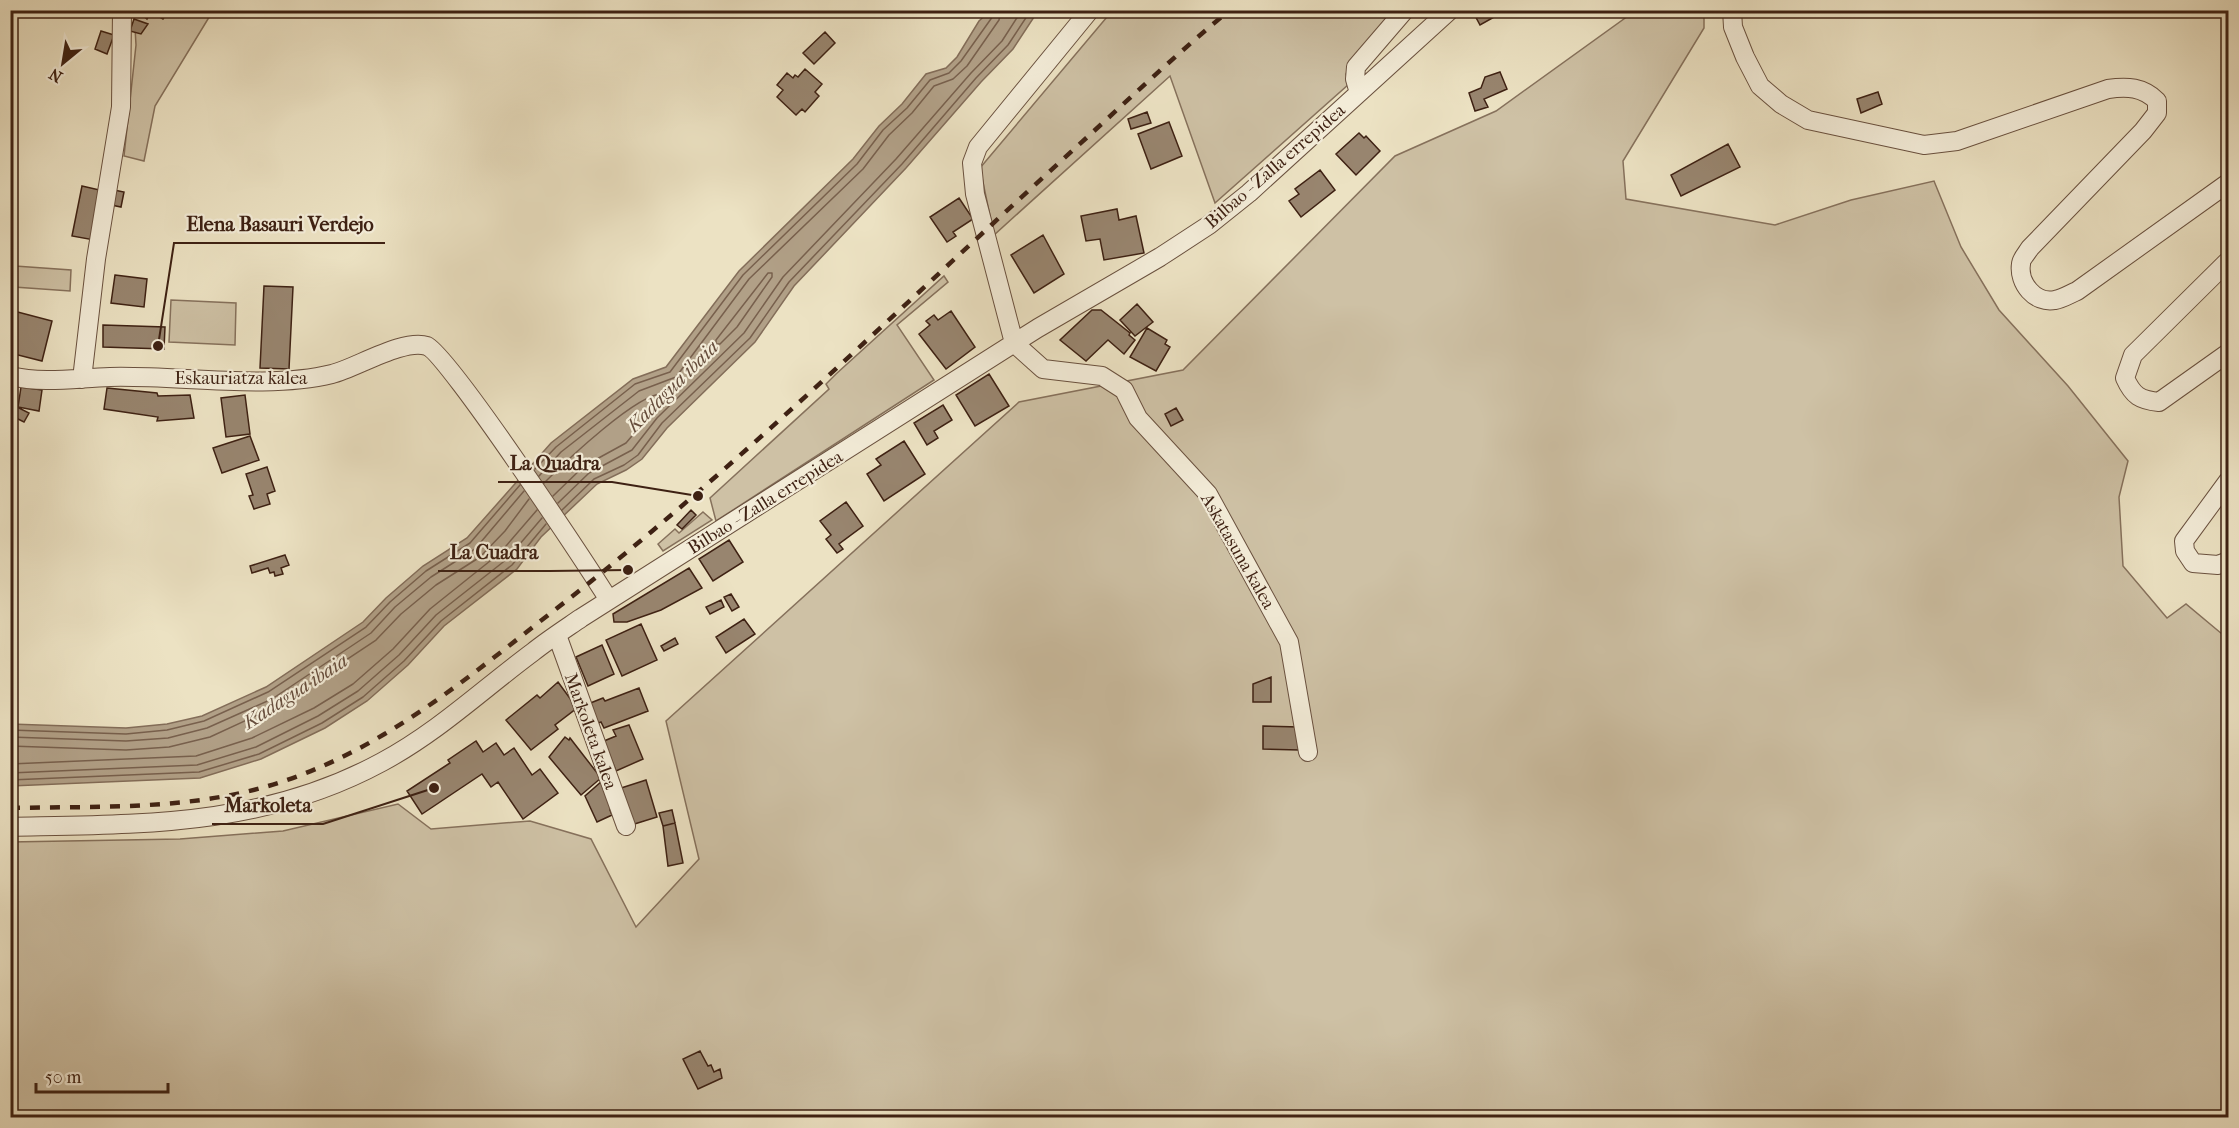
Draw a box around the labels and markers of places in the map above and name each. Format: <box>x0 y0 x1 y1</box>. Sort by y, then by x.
callout: Elena Basauri Verdejo <box>174 205 385 243</box>
callout: La Quadra <box>498 444 612 482</box>
callout: La Cuadra <box>438 533 550 571</box>
callout: Markoleta <box>212 786 323 824</box>

